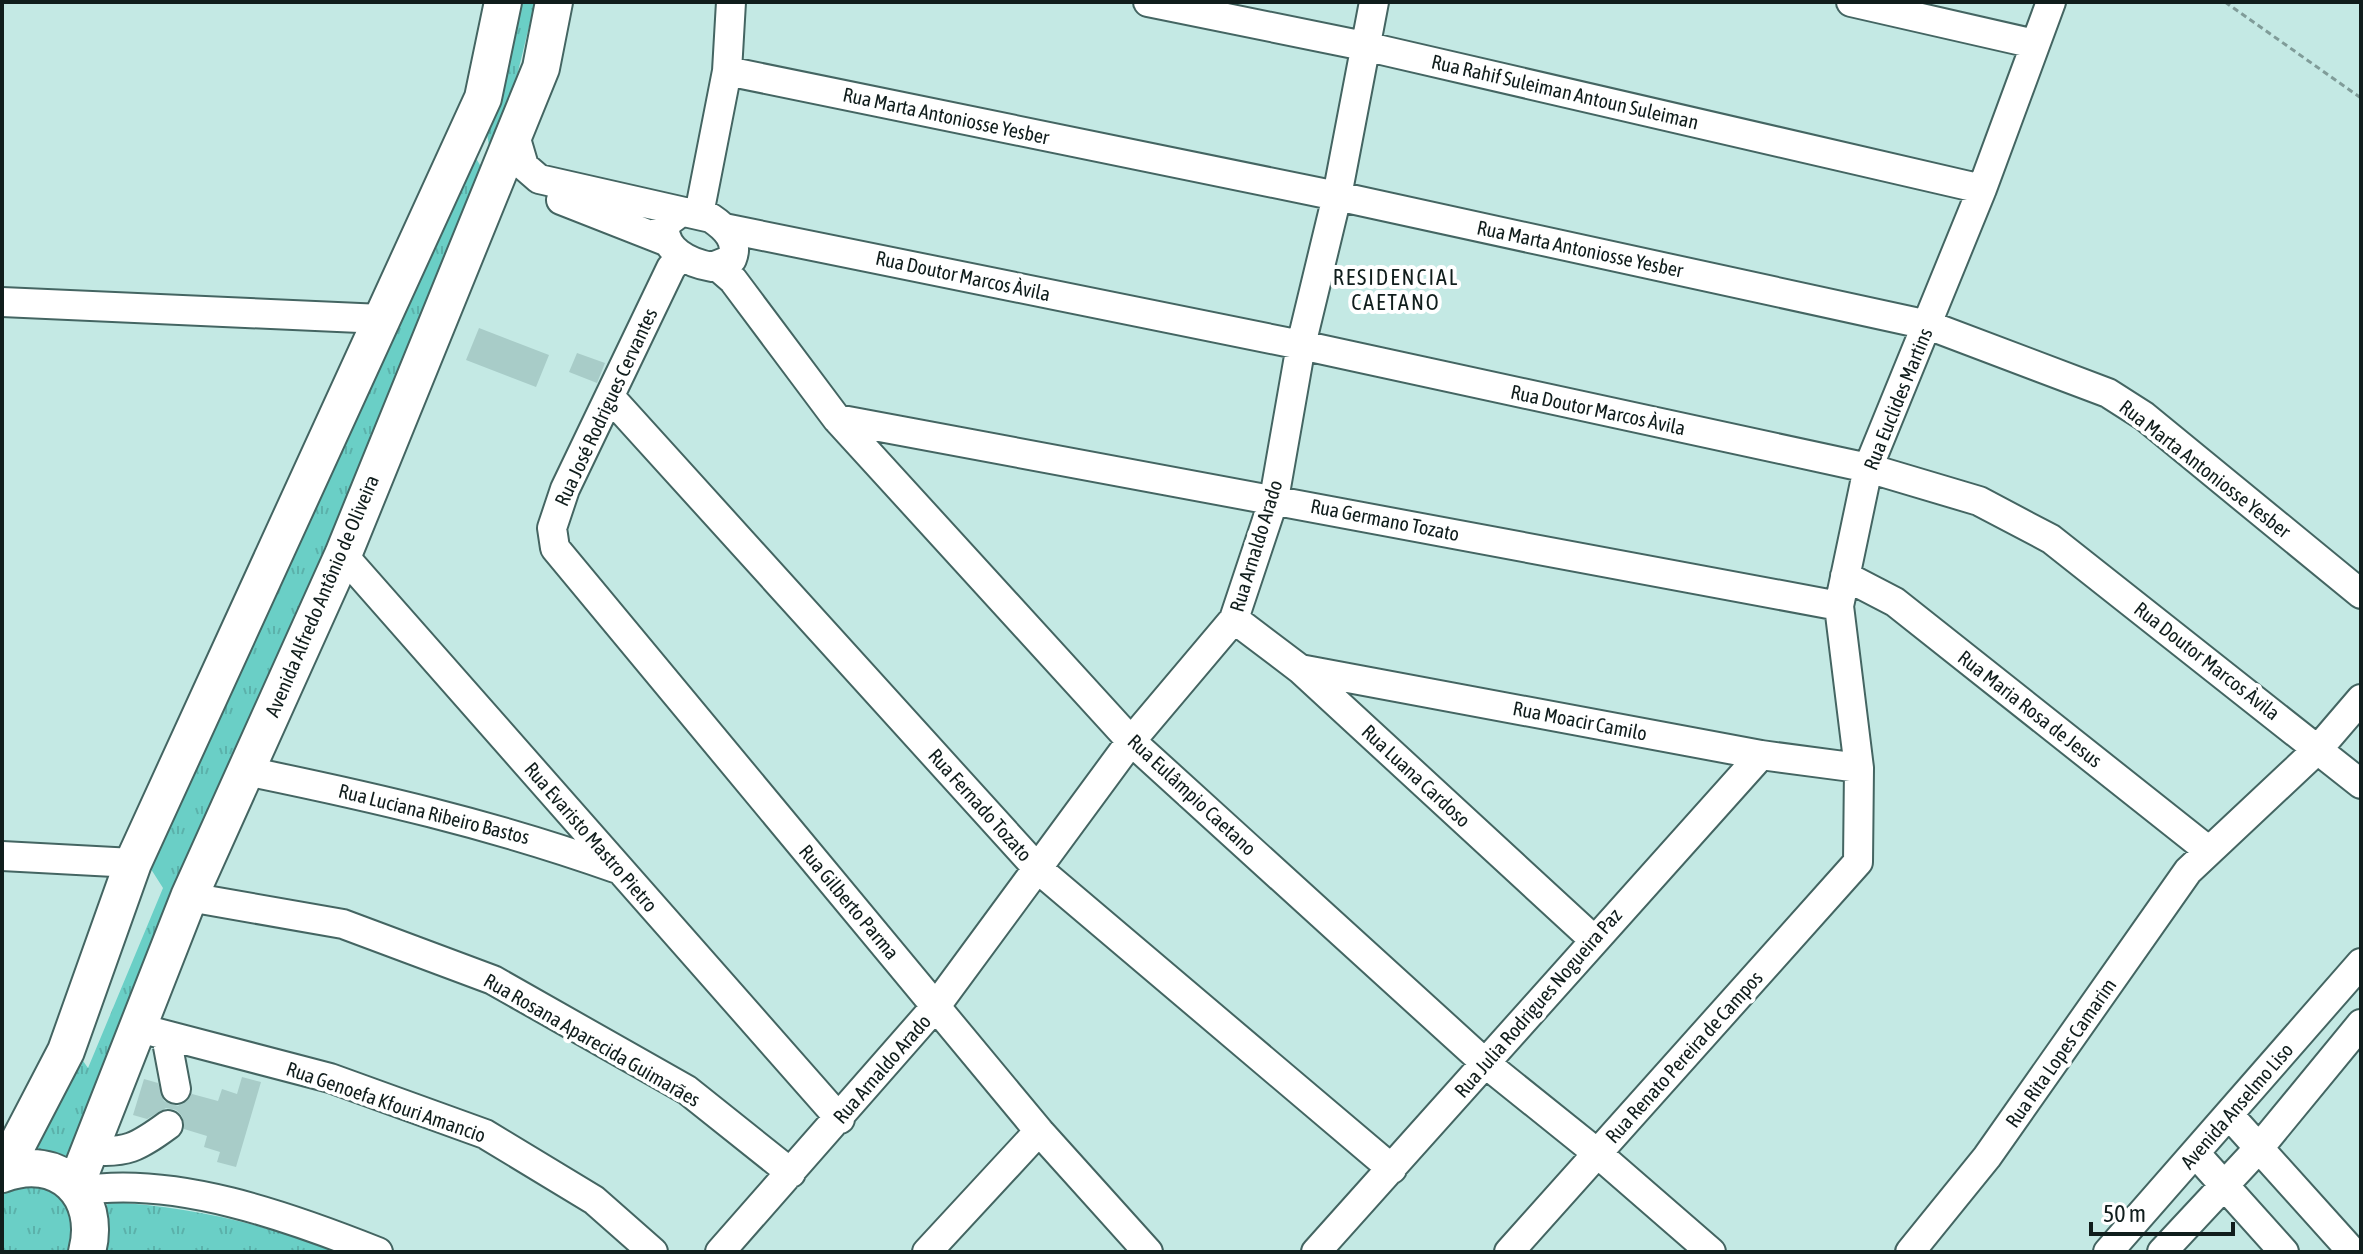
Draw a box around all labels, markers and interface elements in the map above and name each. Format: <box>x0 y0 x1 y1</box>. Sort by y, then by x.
street label: Rua Rahif Suleiman Antoun Suleiman <box>1429 50 1701 133</box>
street label: Rua Marta Antoniosse Yesber <box>841 82 1052 149</box>
street label: Rua Marta Antoniosse Yesber <box>1475 215 1686 282</box>
street label: Rua Doutor Marcos Àvila <box>874 246 1053 305</box>
district label: RESIDENCIAL CAETANO <box>1333 264 1459 315</box>
street label: Rua José Rodrigues Cervantes <box>550 304 662 509</box>
street label: Rua Euclides Martins <box>1859 324 1936 473</box>
street label: Rua Doutor Marcos Àvila <box>1509 380 1688 439</box>
street label: Rua Marta Antoniosse Yesber <box>2115 395 2296 543</box>
street label: Avenida Alfredo Antônio de Oliveira <box>260 472 383 720</box>
street label: Rua Arnaldo Arado <box>1225 477 1286 615</box>
street label: Rua Germano Tozato <box>1309 494 1461 545</box>
street label: Rua Doutor Marcos Àvila <box>2130 597 2285 724</box>
street label: Rua Maria Rosa de Jesus <box>1954 645 2107 772</box>
street label: Rua Moacir Camilo <box>1511 696 1649 745</box>
street label: Rua Luana Cardoso <box>1357 720 1475 832</box>
street label: Rua Eulâmpio Caetano <box>1124 729 1261 860</box>
street label: Rua Fernado Tozato <box>924 744 1037 866</box>
street label: Rua Evaristo Mastro Pietro <box>520 757 663 916</box>
street label: Rua Luciana Ribeiro Bastos <box>336 779 532 848</box>
street label: Rua Gilberto Parma <box>795 840 904 964</box>
street label: Rua Julia Rodrigues Nogueira Paz <box>1449 904 1626 1102</box>
street label: Rua Renato Pereira de Campos <box>1600 966 1767 1147</box>
street label: Rua Rosana Aparecida Guimarães <box>480 968 704 1111</box>
street label: Rua Rita Lopes Camarim <box>2001 974 2121 1132</box>
street label: Rua Arnaldo Arado <box>828 1010 935 1128</box>
street label: Avenida Anselmo Liso <box>2176 1038 2297 1173</box>
street label: Rua Genoefa Kfouri Amancio <box>283 1057 489 1146</box>
scale bar <box>2091 1186 2233 1236</box>
text: 50 m <box>2103 1200 2146 1227</box>

